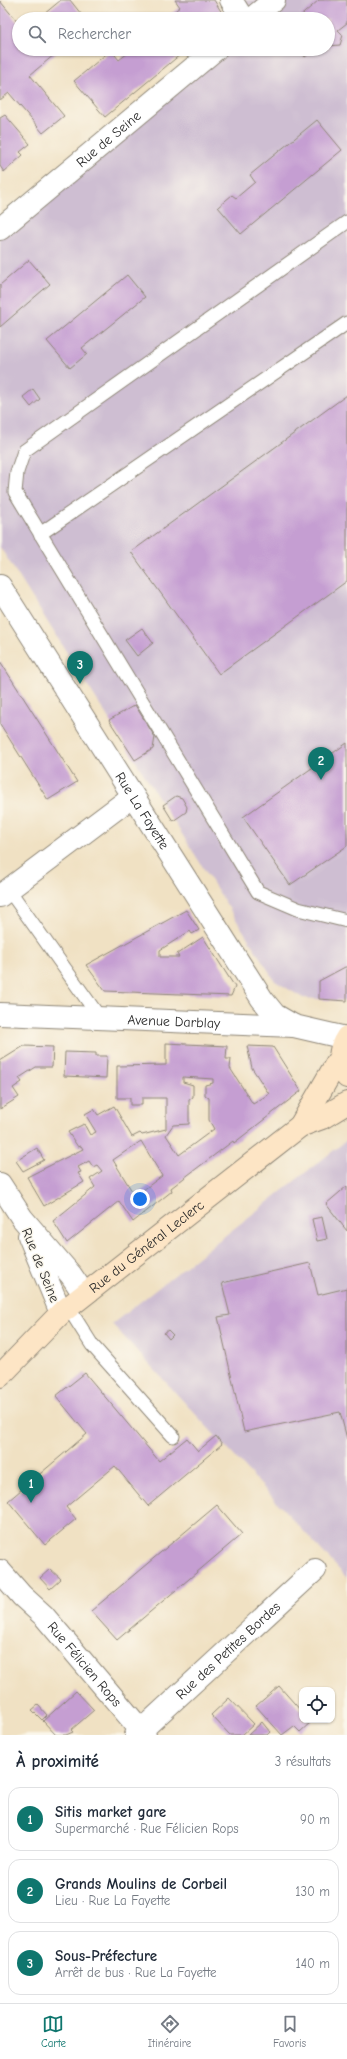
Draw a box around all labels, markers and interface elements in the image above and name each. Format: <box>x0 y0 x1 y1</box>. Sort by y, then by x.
search box <box>12 12 335 56</box>
icon: search <box>26 23 48 45</box>
text: Rechercher <box>58 25 131 43</box>
street label: Rue de Seine <box>73 107 144 171</box>
pin: 3 <box>67 651 93 684</box>
pin: 2 <box>308 747 334 780</box>
street label: Rue La Fayette <box>111 769 173 853</box>
street label: Avenue Darblay <box>127 1011 221 1032</box>
your location <box>130 1189 150 1209</box>
street label: Rue du Général Leclerc <box>86 1196 208 1297</box>
street label: Rue de Seine <box>18 1225 63 1305</box>
pin: 1 <box>18 1470 44 1503</box>
street label: Rue des Petites Bordes <box>172 1598 284 1703</box>
street label: Rue Félicien Rops <box>44 1618 125 1710</box>
map controls <box>299 1687 335 1723</box>
button: locate <box>299 1687 335 1723</box>
text: À proximité <box>16 1752 99 1771</box>
text: 3 résultats <box>275 1754 331 1769</box>
text: Sitis market gare <box>55 1803 166 1821</box>
text: 1 <box>27 1812 33 1827</box>
text: 90 m <box>300 1812 330 1827</box>
text: Supermarché · Rue Félicien Rops <box>55 1821 239 1836</box>
text: Grands Moulins de Corbeil <box>55 1875 227 1893</box>
text: 2 <box>27 1884 33 1899</box>
text: 130 m <box>295 1884 330 1899</box>
text: Lieu · Rue La Fayette <box>55 1893 170 1908</box>
text: Sous-Préfecture <box>55 1947 157 1965</box>
text: 3 <box>27 1956 33 1971</box>
text: 140 m <box>296 1956 330 1971</box>
text: Arrêt de bus · Rue La Fayette <box>55 1965 217 1980</box>
tab: Carte <box>41 2013 66 2050</box>
tab: Itinéraire <box>148 2013 191 2050</box>
tab: Favoris <box>273 2013 306 2050</box>

